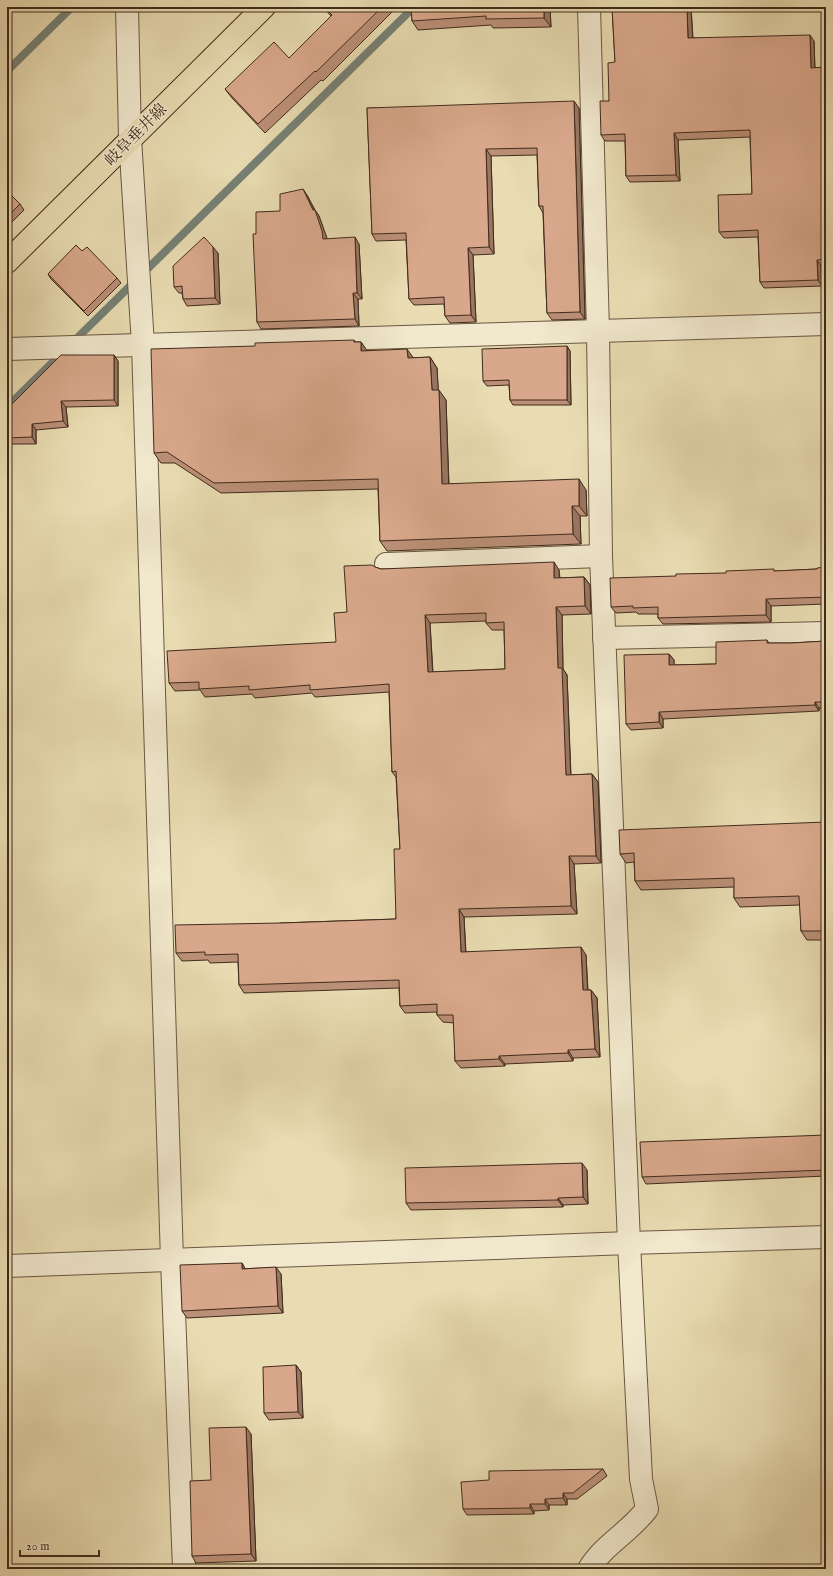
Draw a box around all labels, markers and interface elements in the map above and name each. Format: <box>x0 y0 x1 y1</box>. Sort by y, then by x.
street label: 岐阜垂井線 <box>101 100 172 171</box>
scale bar <box>20 1532 99 1558</box>
text: 20 m <box>26 1539 49 1554</box>

